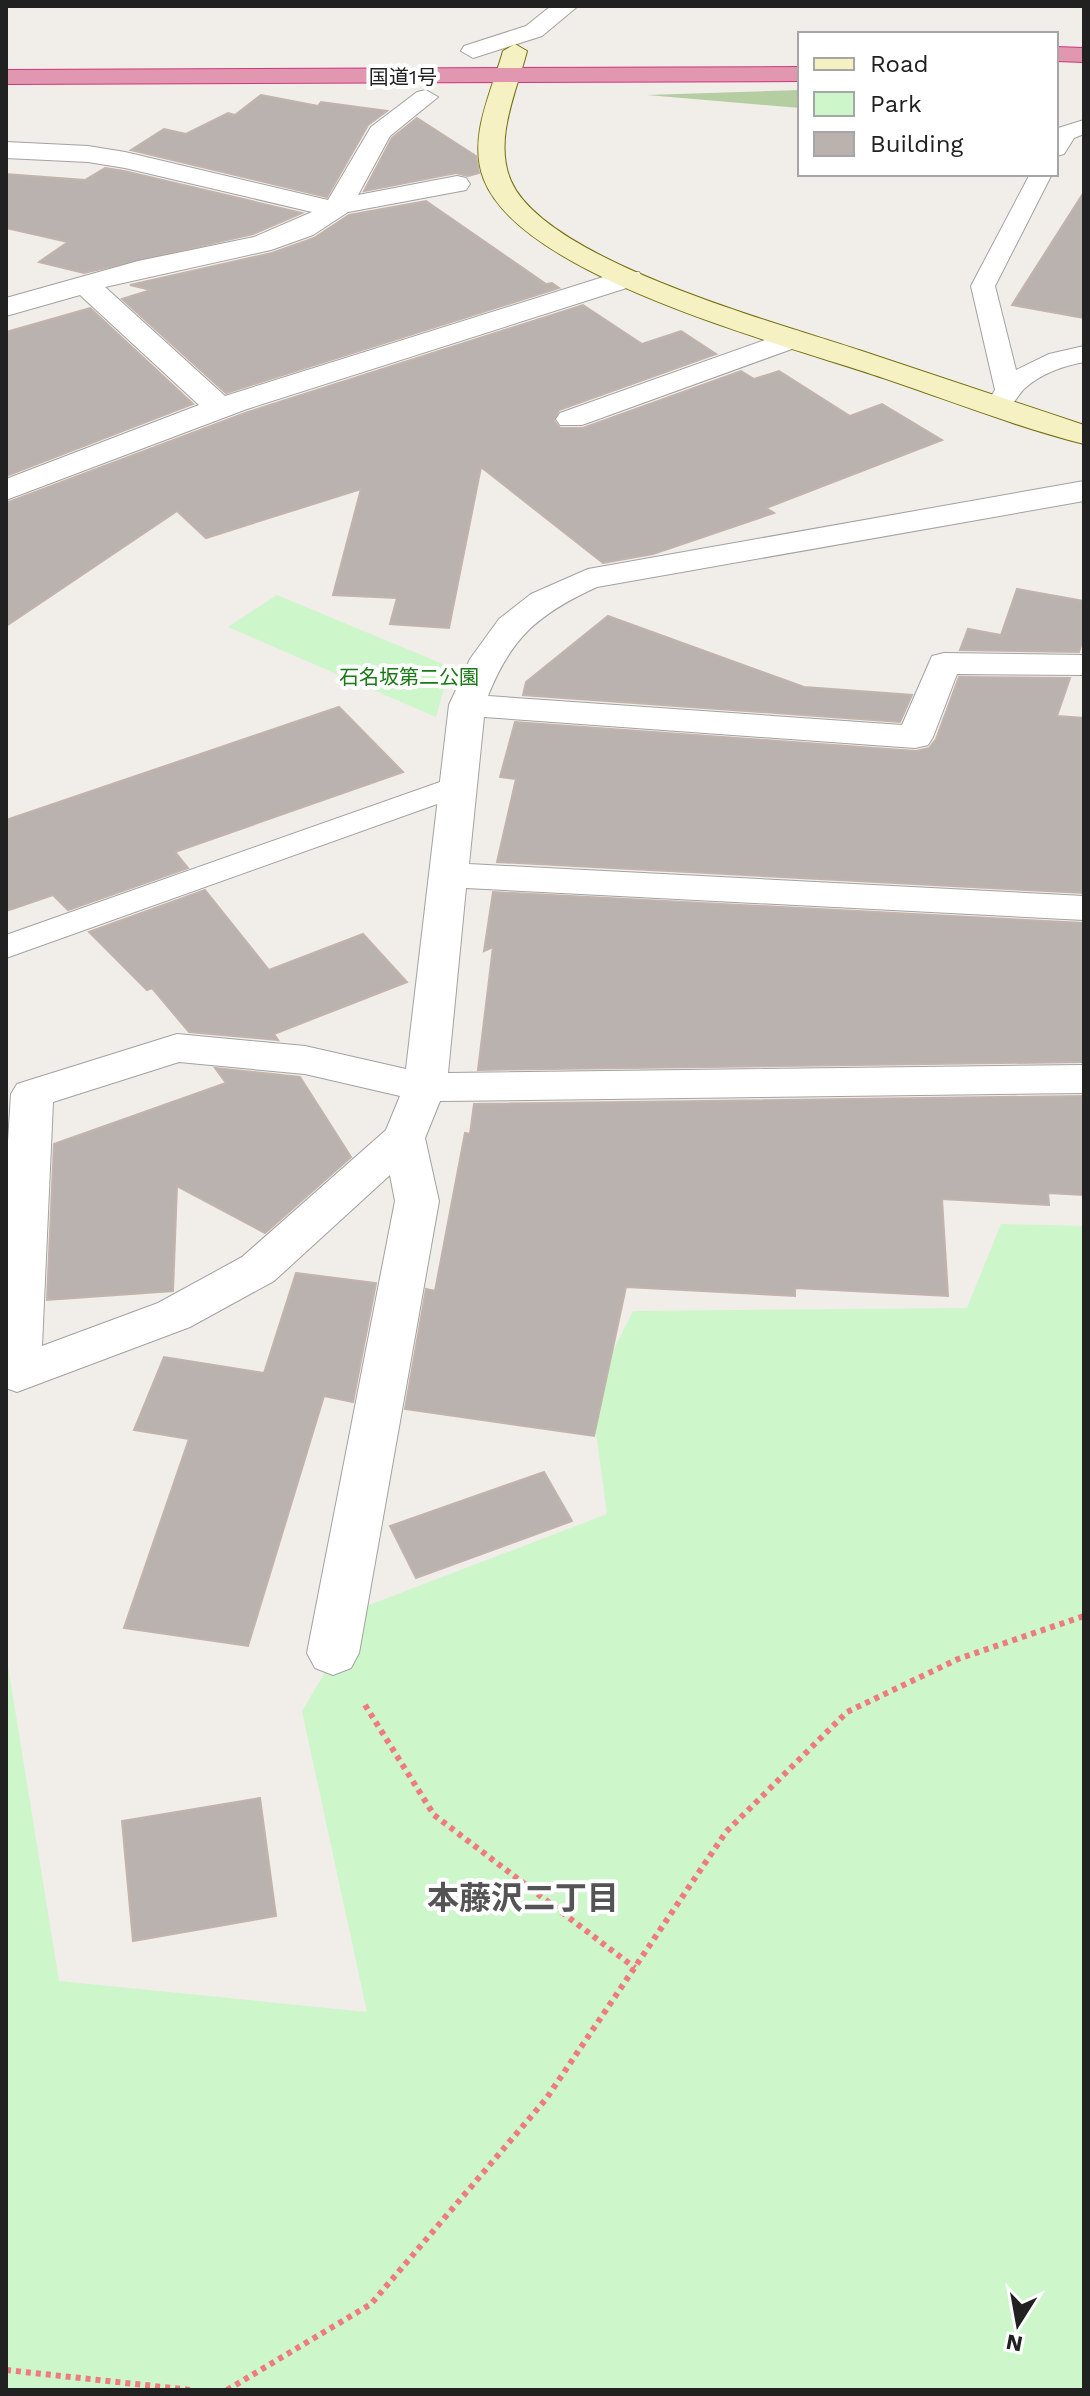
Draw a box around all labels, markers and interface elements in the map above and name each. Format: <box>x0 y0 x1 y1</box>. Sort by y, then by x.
legend <box>798 32 1058 176</box>
text: Road <box>870 50 929 78</box>
street label: 国道1号 <box>369 65 437 89</box>
text: Park <box>870 90 922 118</box>
text: Building <box>870 130 963 158</box>
park label: 石名坂第二公園 <box>339 665 479 689</box>
district label: 本藤沢二丁目 <box>427 1879 619 1917</box>
north arrow <box>978 2284 1058 2364</box>
text: N <box>1004 2329 1025 2357</box>

